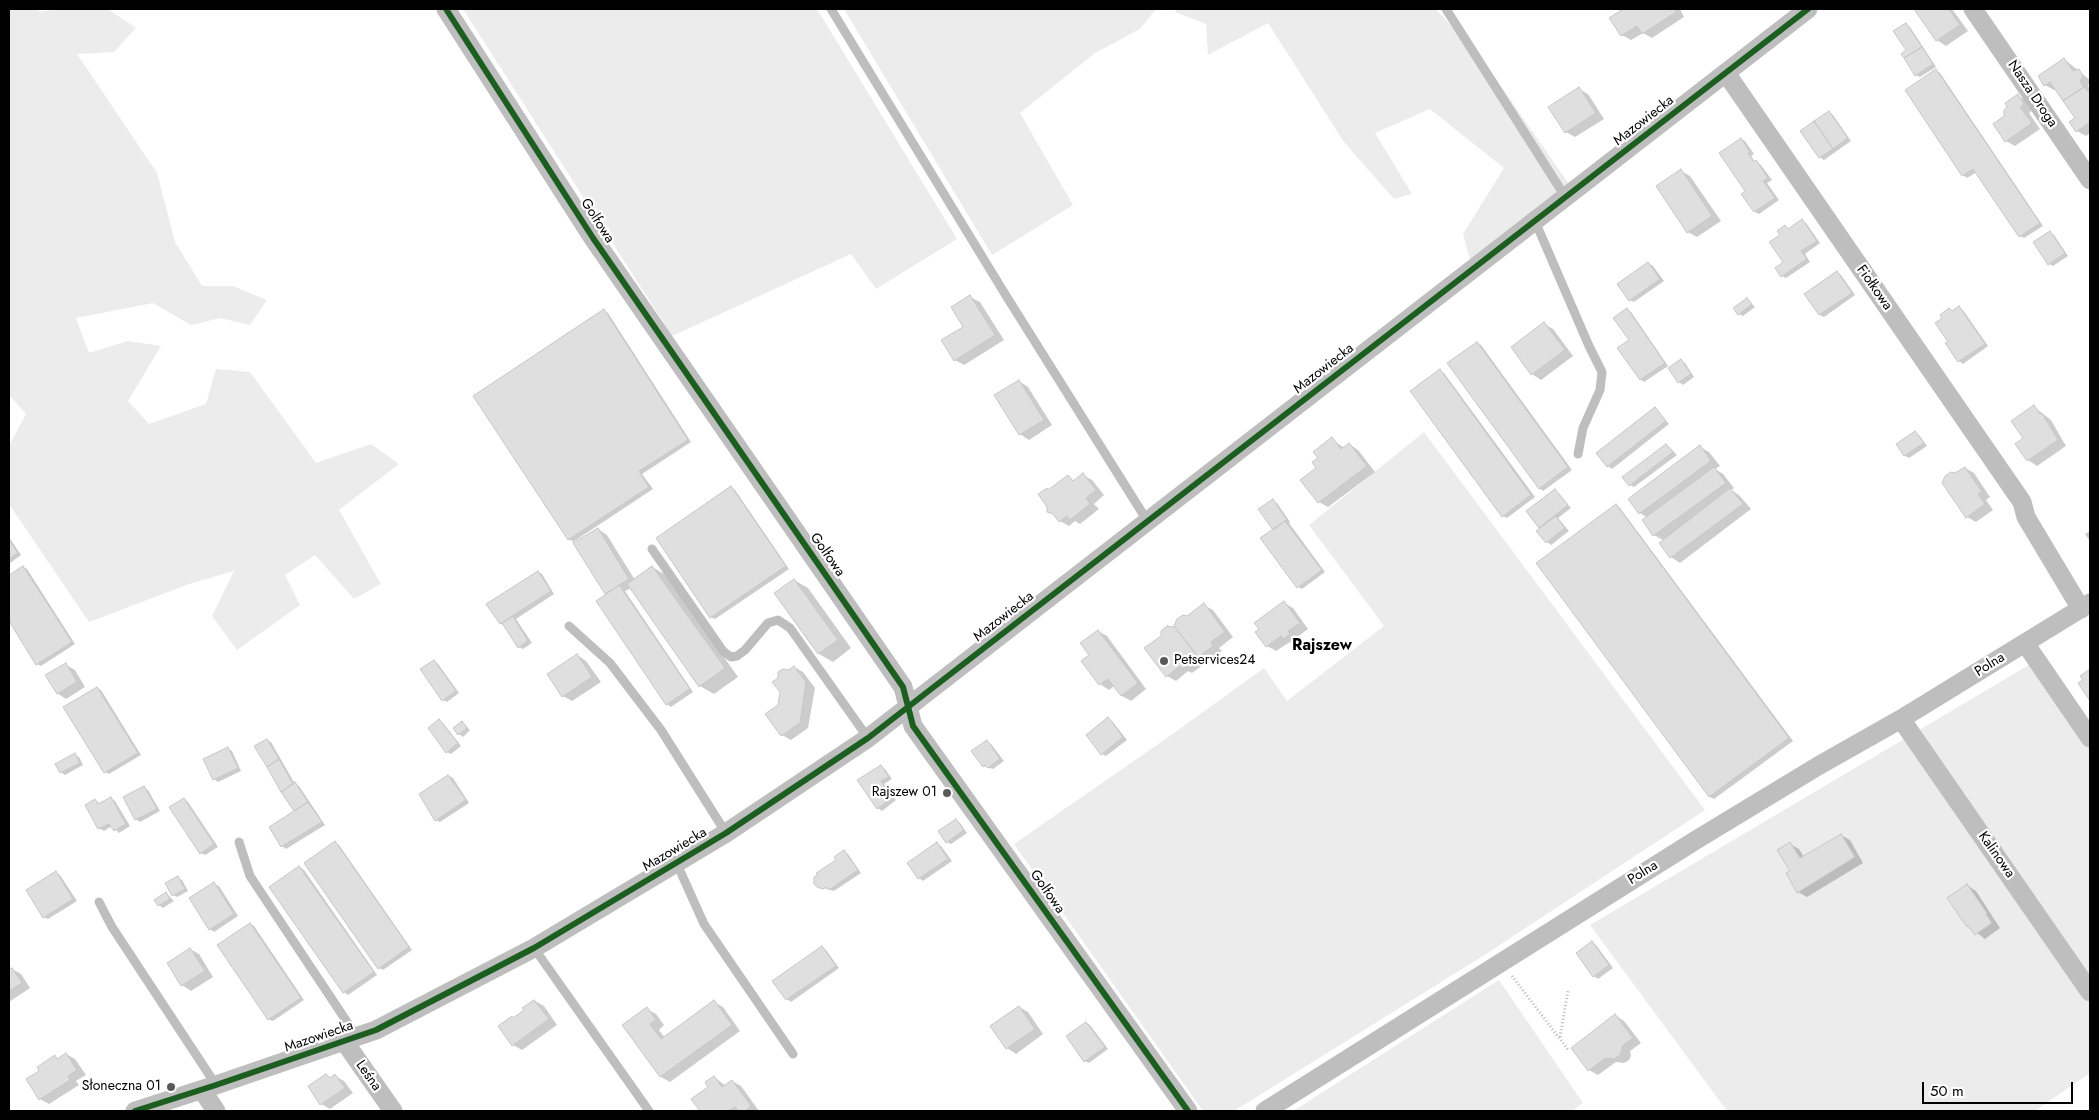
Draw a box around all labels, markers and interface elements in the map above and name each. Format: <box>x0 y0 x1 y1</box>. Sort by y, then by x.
street label: Nasza Droga <box>2003 57 2061 131</box>
street label: Mazowiecka <box>1611 92 1677 150</box>
street label: Golfowa <box>577 196 617 246</box>
street label: Fiołkowa <box>1852 262 1896 314</box>
street label: Mazowiecka <box>1291 340 1357 398</box>
street label: Golfowa <box>806 530 848 580</box>
street label: Mazowiecka <box>971 588 1037 646</box>
district label: Rajszew <box>1292 636 1352 656</box>
street label: Polna <box>1972 649 2008 681</box>
place label: Petservices24 <box>1174 653 1255 669</box>
marker: Petservices24 <box>1158 655 1170 667</box>
place label: Rajszew 01 <box>872 785 937 801</box>
marker: Rajszew 01 <box>941 787 953 799</box>
street label: Mazowiecka <box>640 824 710 876</box>
street label: Kalinowa <box>1974 829 2018 881</box>
street label: Polna <box>1625 857 1661 889</box>
street label: Golfowa <box>1026 867 1068 917</box>
street label: Mazowiecka <box>282 1017 356 1057</box>
street label: Leśna <box>352 1058 384 1094</box>
scale bar <box>1924 1072 2075 1104</box>
place label: Słoneczna 01 <box>82 1079 161 1095</box>
text: 50 m <box>1930 1080 1964 1102</box>
marker: Słoneczna 01 <box>165 1081 177 1093</box>

